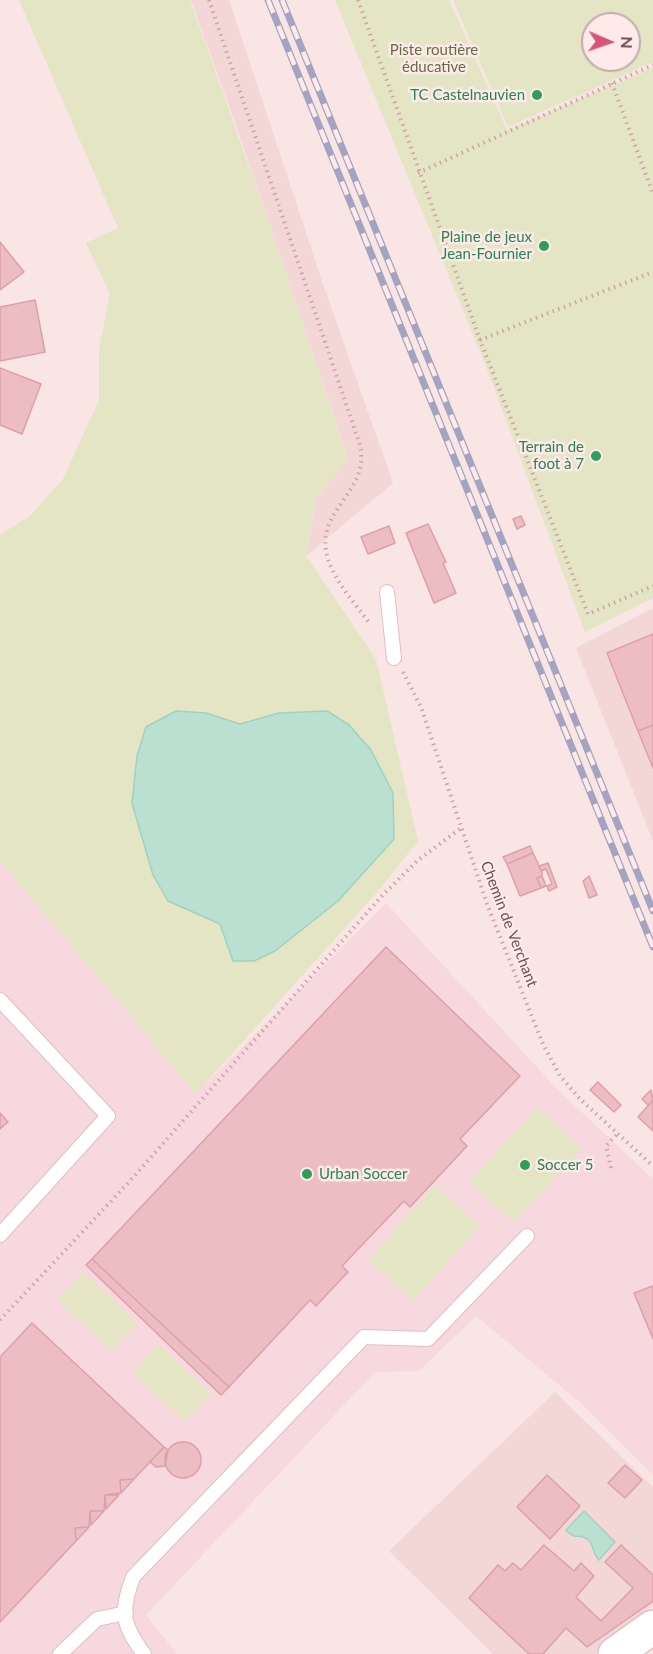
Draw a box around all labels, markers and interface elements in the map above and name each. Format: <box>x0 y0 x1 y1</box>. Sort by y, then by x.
north arrow <box>581 12 641 72</box>
text: N <box>618 36 637 49</box>
park label: Piste routière éducative <box>390 41 478 76</box>
place label: TC Castelnauvien <box>410 86 525 104</box>
marker: TC Castelnauvien <box>530 88 544 102</box>
place label: Plaine de jeux Jean-Fournier <box>441 228 532 263</box>
marker: Plaine de jeux Jean-Fournier <box>537 239 551 253</box>
place label: Terrain de foot à 7 <box>519 438 584 473</box>
marker: Terrain de foot à 7 <box>589 449 603 463</box>
street label: Chemin de Verchant <box>477 859 541 989</box>
place label: Soccer 5 <box>537 1156 594 1174</box>
marker: Soccer 5 <box>518 1158 532 1172</box>
place label: Urban Soccer <box>319 1165 407 1183</box>
marker: Urban Soccer <box>300 1167 314 1181</box>

